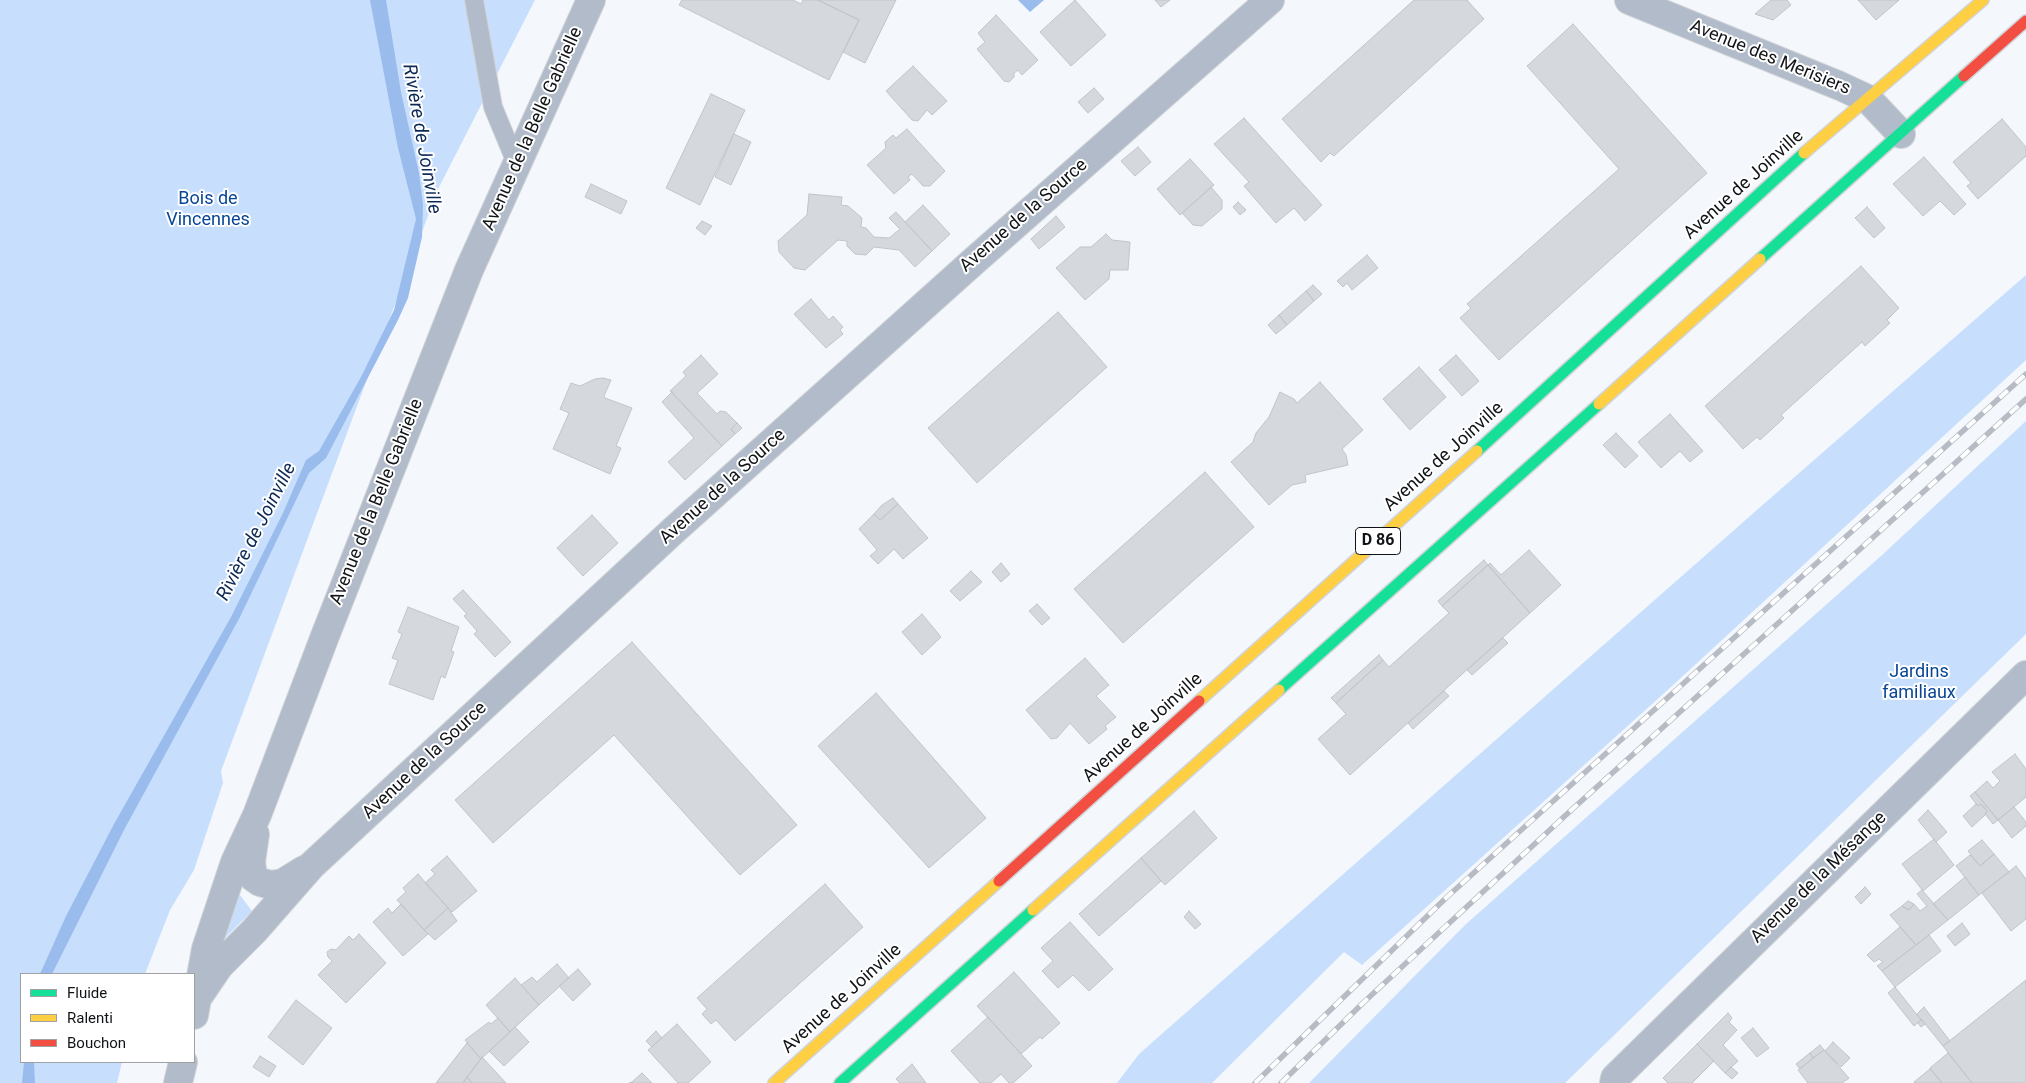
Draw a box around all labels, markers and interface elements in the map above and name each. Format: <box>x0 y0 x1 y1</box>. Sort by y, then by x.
street label: Avenue des Merisiers <box>1687 16 1853 100</box>
street label: Avenue de la Belle Gabrielle <box>478 24 588 234</box>
water label: Rivière de Joinville <box>397 62 445 216</box>
street label: Avenue de Joinville <box>1680 126 1808 244</box>
street label: Avenue de la Source <box>956 155 1092 277</box>
park label: Bois de Vincennes <box>166 188 250 230</box>
street label: Avenue de la Belle Gabrielle <box>326 396 428 608</box>
street label: Avenue de Joinville <box>1380 398 1508 516</box>
street label: Avenue de la Source <box>656 425 790 549</box>
water label: Rivière de Joinville <box>212 459 302 605</box>
road number: D 86 <box>1356 528 1400 554</box>
park label: Jardins familiaux <box>1882 661 1956 704</box>
street label: Avenue de Joinville <box>1079 669 1207 787</box>
street label: Avenue de la Source <box>358 698 492 824</box>
street label: Avenue de la Mésange <box>1747 808 1891 948</box>
street label: Avenue de Joinville <box>778 940 906 1058</box>
legend <box>20 973 195 1063</box>
text: Fluide <box>67 984 107 1002</box>
text: Ralenti <box>67 1009 113 1027</box>
text: Bouchon <box>67 1034 126 1052</box>

